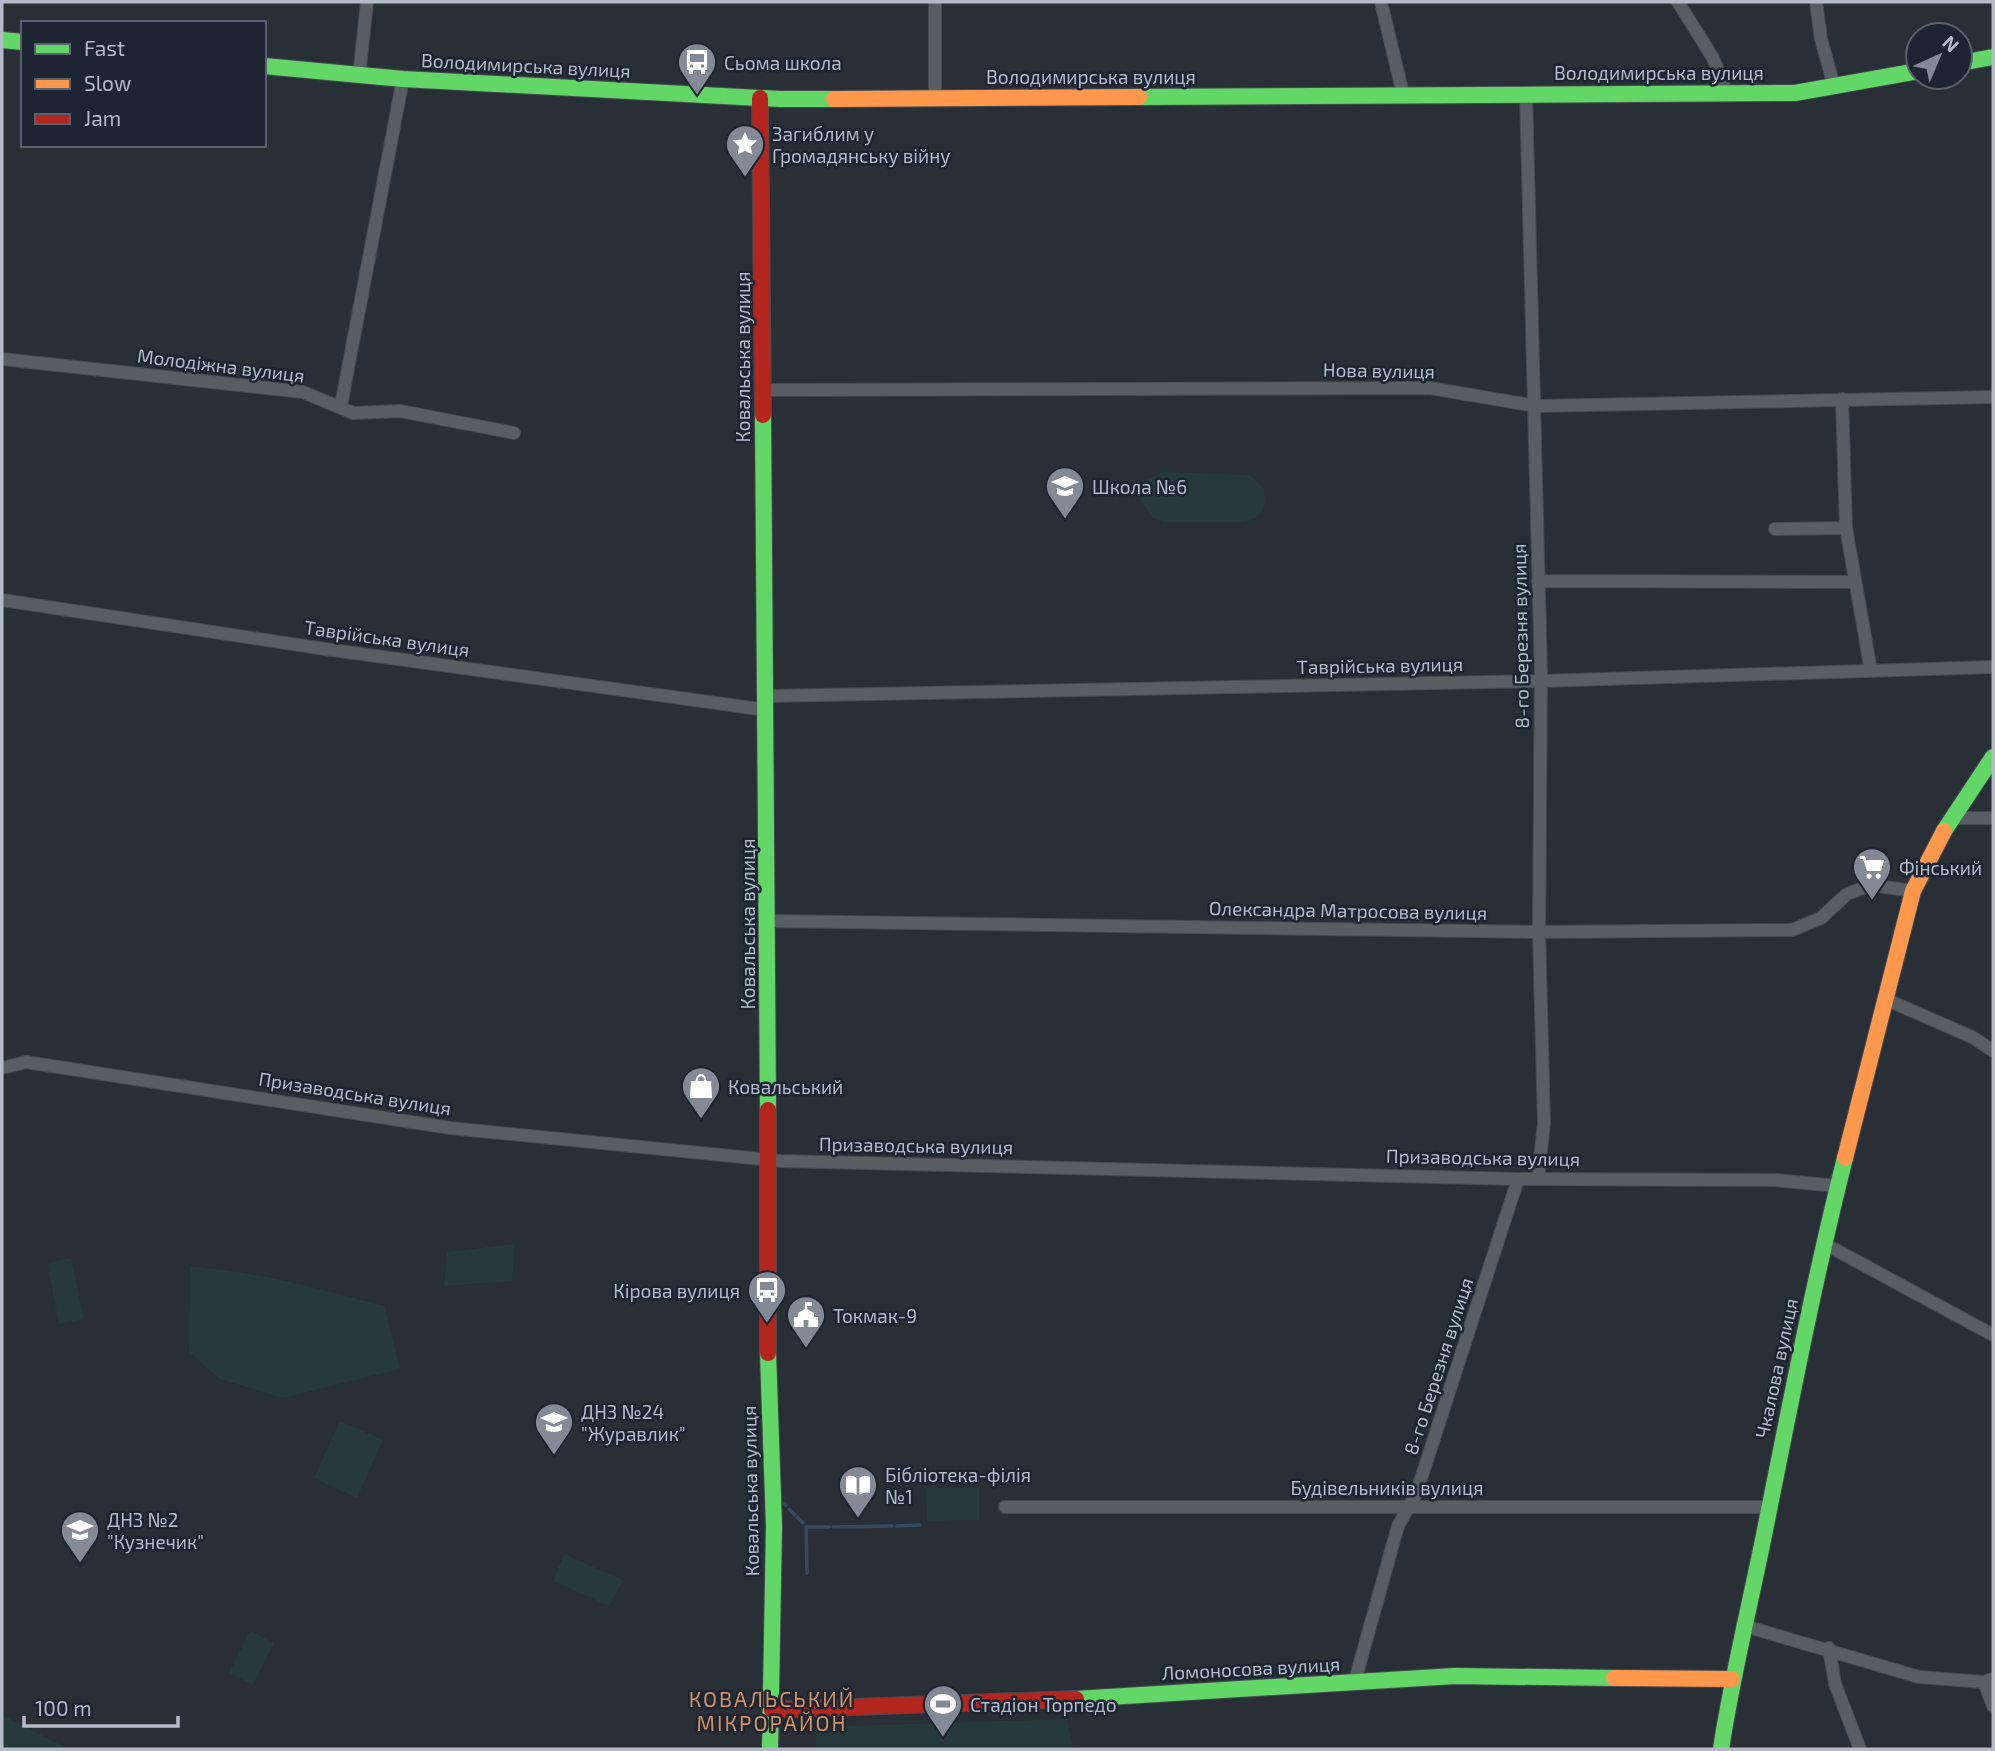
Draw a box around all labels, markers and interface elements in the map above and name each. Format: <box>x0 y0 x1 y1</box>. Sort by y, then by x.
legend <box>21 21 266 147</box>
north arrow <box>1904 21 1974 91</box>
text: N <box>1938 30 1964 56</box>
text: Fast <box>84 35 125 60</box>
bus stop icon: Сьома школа <box>676 41 718 96</box>
street label: Володимирська вулиця <box>421 48 631 83</box>
place label: Сьома школа <box>724 51 842 74</box>
street label: Володимирська вулиця <box>1554 61 1764 85</box>
street label: Володимирська вулиця <box>986 65 1196 89</box>
text: Slow <box>84 70 131 95</box>
text: Jam <box>84 105 121 130</box>
place label: Загиблим у Громадянську війну <box>772 122 950 168</box>
place icon: Загиблим у Громадянську війну <box>724 123 766 178</box>
street label: Ковальська вулиця <box>731 272 755 442</box>
street label: Молодіжна вулиця <box>136 343 306 388</box>
street label: Нова вулиця <box>1323 358 1435 383</box>
school or university icon: Школа №6 <box>1044 465 1086 520</box>
place label: Школа №6 <box>1092 475 1187 498</box>
street label: 8-го Березня вулиця <box>1507 543 1534 729</box>
street label: Таврійська вулиця <box>303 615 471 662</box>
street label: Таврійська вулиця <box>1297 652 1463 679</box>
street label: Ковальська вулиця <box>736 839 760 1009</box>
supermarket icon: Фінський <box>1851 846 1893 901</box>
place label: Фінський <box>1899 856 1982 879</box>
street label: Олександра Матросова вулиця <box>1209 896 1487 925</box>
shop icon: Ковальський <box>680 1065 722 1120</box>
street label: Призаводська вулиця <box>257 1066 453 1121</box>
place label: Ковальський <box>728 1075 843 1098</box>
street label: Призаводська вулиця <box>819 1132 1013 1159</box>
street label: Призаводська вулиця <box>1386 1144 1580 1171</box>
bus stop icon: Кірова вулиця <box>746 1269 788 1324</box>
street label: 8-го Березня вулиця <box>1398 1274 1478 1458</box>
place label: Кірова вулиця <box>613 1279 740 1303</box>
public building icon: Токмак-9 <box>785 1294 827 1349</box>
street label: Чкалова вулиця <box>1750 1296 1803 1440</box>
place label: Токмак-9 <box>833 1304 917 1327</box>
place label: ДНЗ №24 "Журавлик" <box>581 1400 686 1446</box>
school or university icon: ДНЗ №24 "Журавлик" <box>533 1401 575 1456</box>
street label: Ковальська вулиця <box>737 1405 764 1577</box>
place label: Бібліотека-філія №1 <box>885 1463 1031 1508</box>
library icon: Бібліотека-філія №1 <box>837 1464 879 1519</box>
street label: Будівельників вулиця <box>1290 1476 1484 1500</box>
place label: ДНЗ №2 "Кузнечик" <box>107 1508 204 1554</box>
school or university icon: ДНЗ №2 "Кузнечик" <box>59 1509 101 1564</box>
street label: Ломоносова вулиця <box>1161 1652 1341 1685</box>
sports icon: Стадіон Торпедо <box>922 1683 964 1738</box>
scale bar <box>24 1684 178 1728</box>
district label: КОВАЛЬСЬКИЙ МІКРОРАЙОН <box>689 1686 855 1735</box>
place label: Стадіон Торпедо <box>970 1693 1117 1716</box>
text: 100 m <box>35 1695 92 1720</box>

